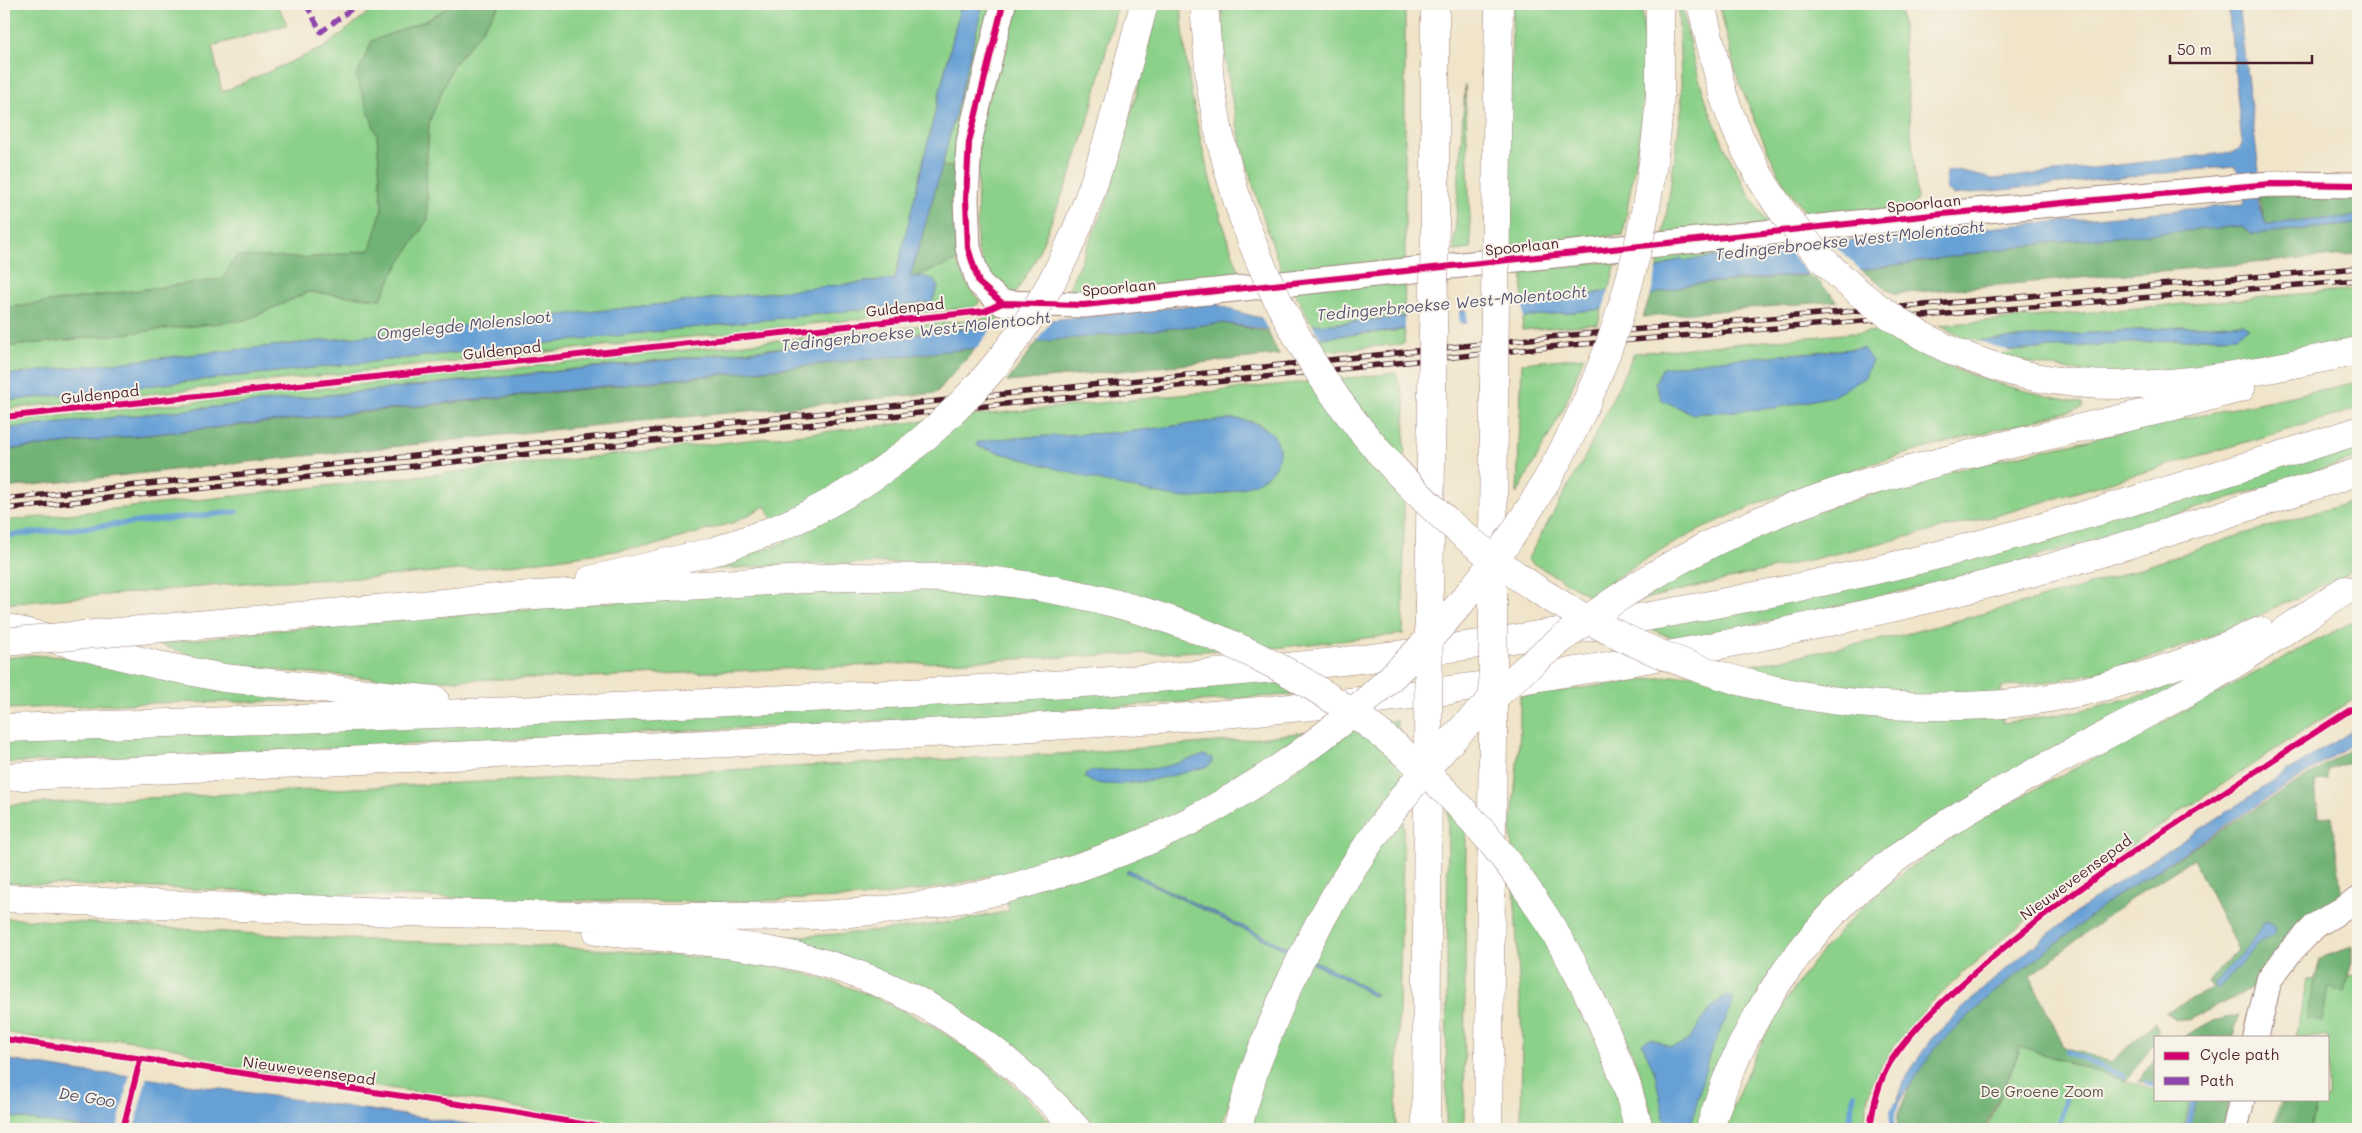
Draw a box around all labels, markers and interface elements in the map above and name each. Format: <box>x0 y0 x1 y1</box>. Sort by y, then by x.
scale bar <box>2170 32 2312 64</box>
text: 50 m <box>2177 39 2212 59</box>
street label: Spoorlaan <box>1886 189 1962 217</box>
water label: Tedingerbroekse West-Molentocht <box>1714 215 1986 264</box>
street label: Spoorlaan <box>1484 232 1560 260</box>
street label: Spoorlaan <box>1081 274 1157 300</box>
water label: Tedingerbroekse West-Molentocht <box>1316 280 1588 325</box>
street label: Guldenpad <box>865 293 945 321</box>
water label: Omgelegde Molensloot <box>375 305 552 344</box>
water label: Tedingerbroekse West-Molentocht <box>780 306 1052 355</box>
street label: Guldenpad <box>462 336 542 364</box>
street label: Guldenpad <box>60 380 140 408</box>
street label: Nieuweveensepad <box>2016 830 2135 925</box>
legend <box>2154 1036 2330 1100</box>
text: Cycle path <box>2200 1044 2279 1064</box>
street label: Nieuweveensepad <box>242 1051 377 1089</box>
text: Path <box>2200 1070 2234 1090</box>
park label: De Groene Zoom <box>1980 1081 2104 1101</box>
water label: De Goo <box>57 1082 117 1111</box>

